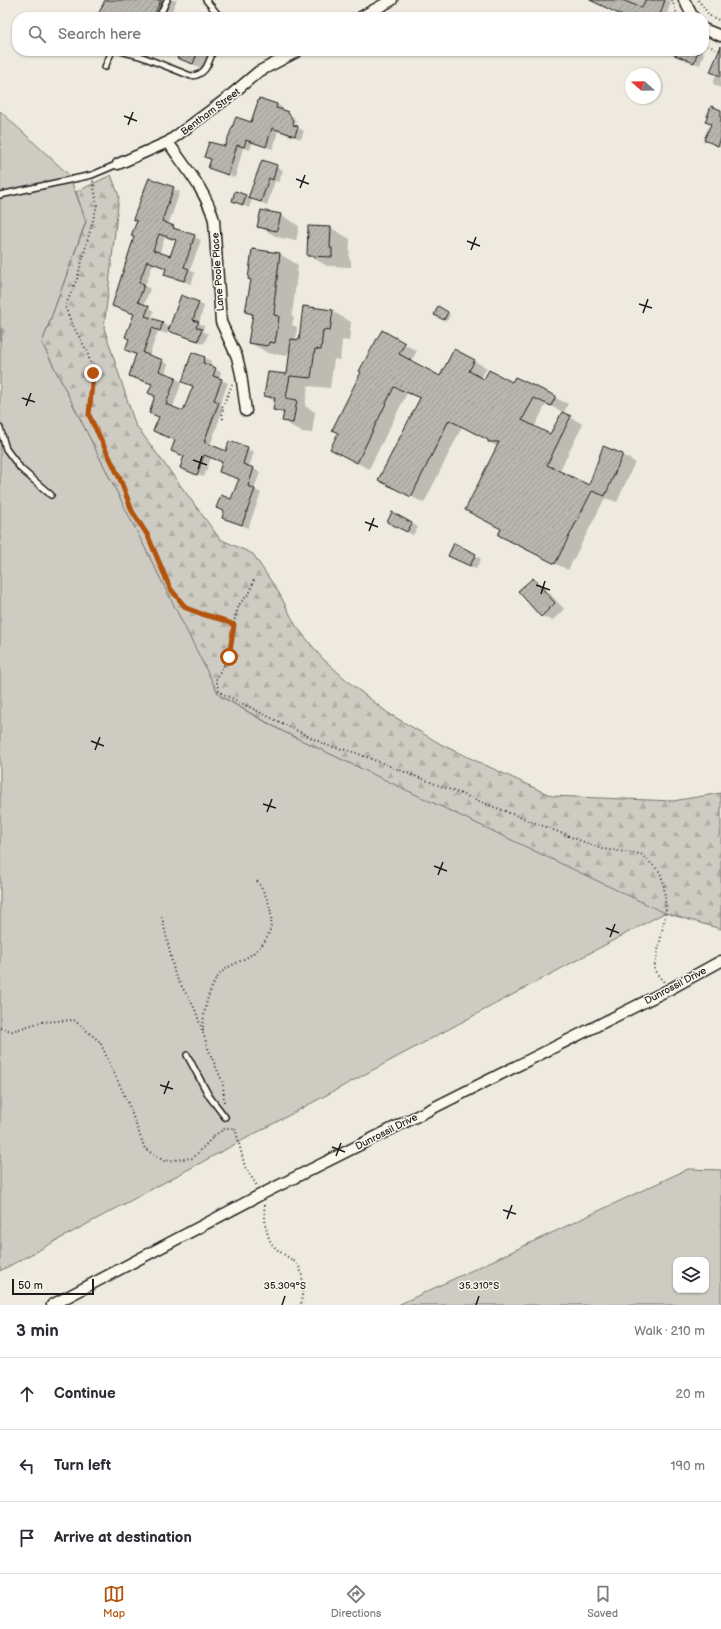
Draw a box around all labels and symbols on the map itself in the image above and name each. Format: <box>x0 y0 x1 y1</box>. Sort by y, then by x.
north arrow <box>625 68 661 104</box>
street label: Bentham Street <box>179 86 243 138</box>
street label: Lane Poole Place <box>209 232 227 312</box>
route end <box>84 364 102 382</box>
route start <box>220 648 238 666</box>
street label: Dunrossil Drive <box>643 965 708 1007</box>
street label: Dunrossil Drive <box>353 1111 420 1153</box>
scale bar <box>12 1277 94 1296</box>
text: 35.309°S <box>264 1280 306 1292</box>
text: 35.310°S <box>459 1280 499 1292</box>

